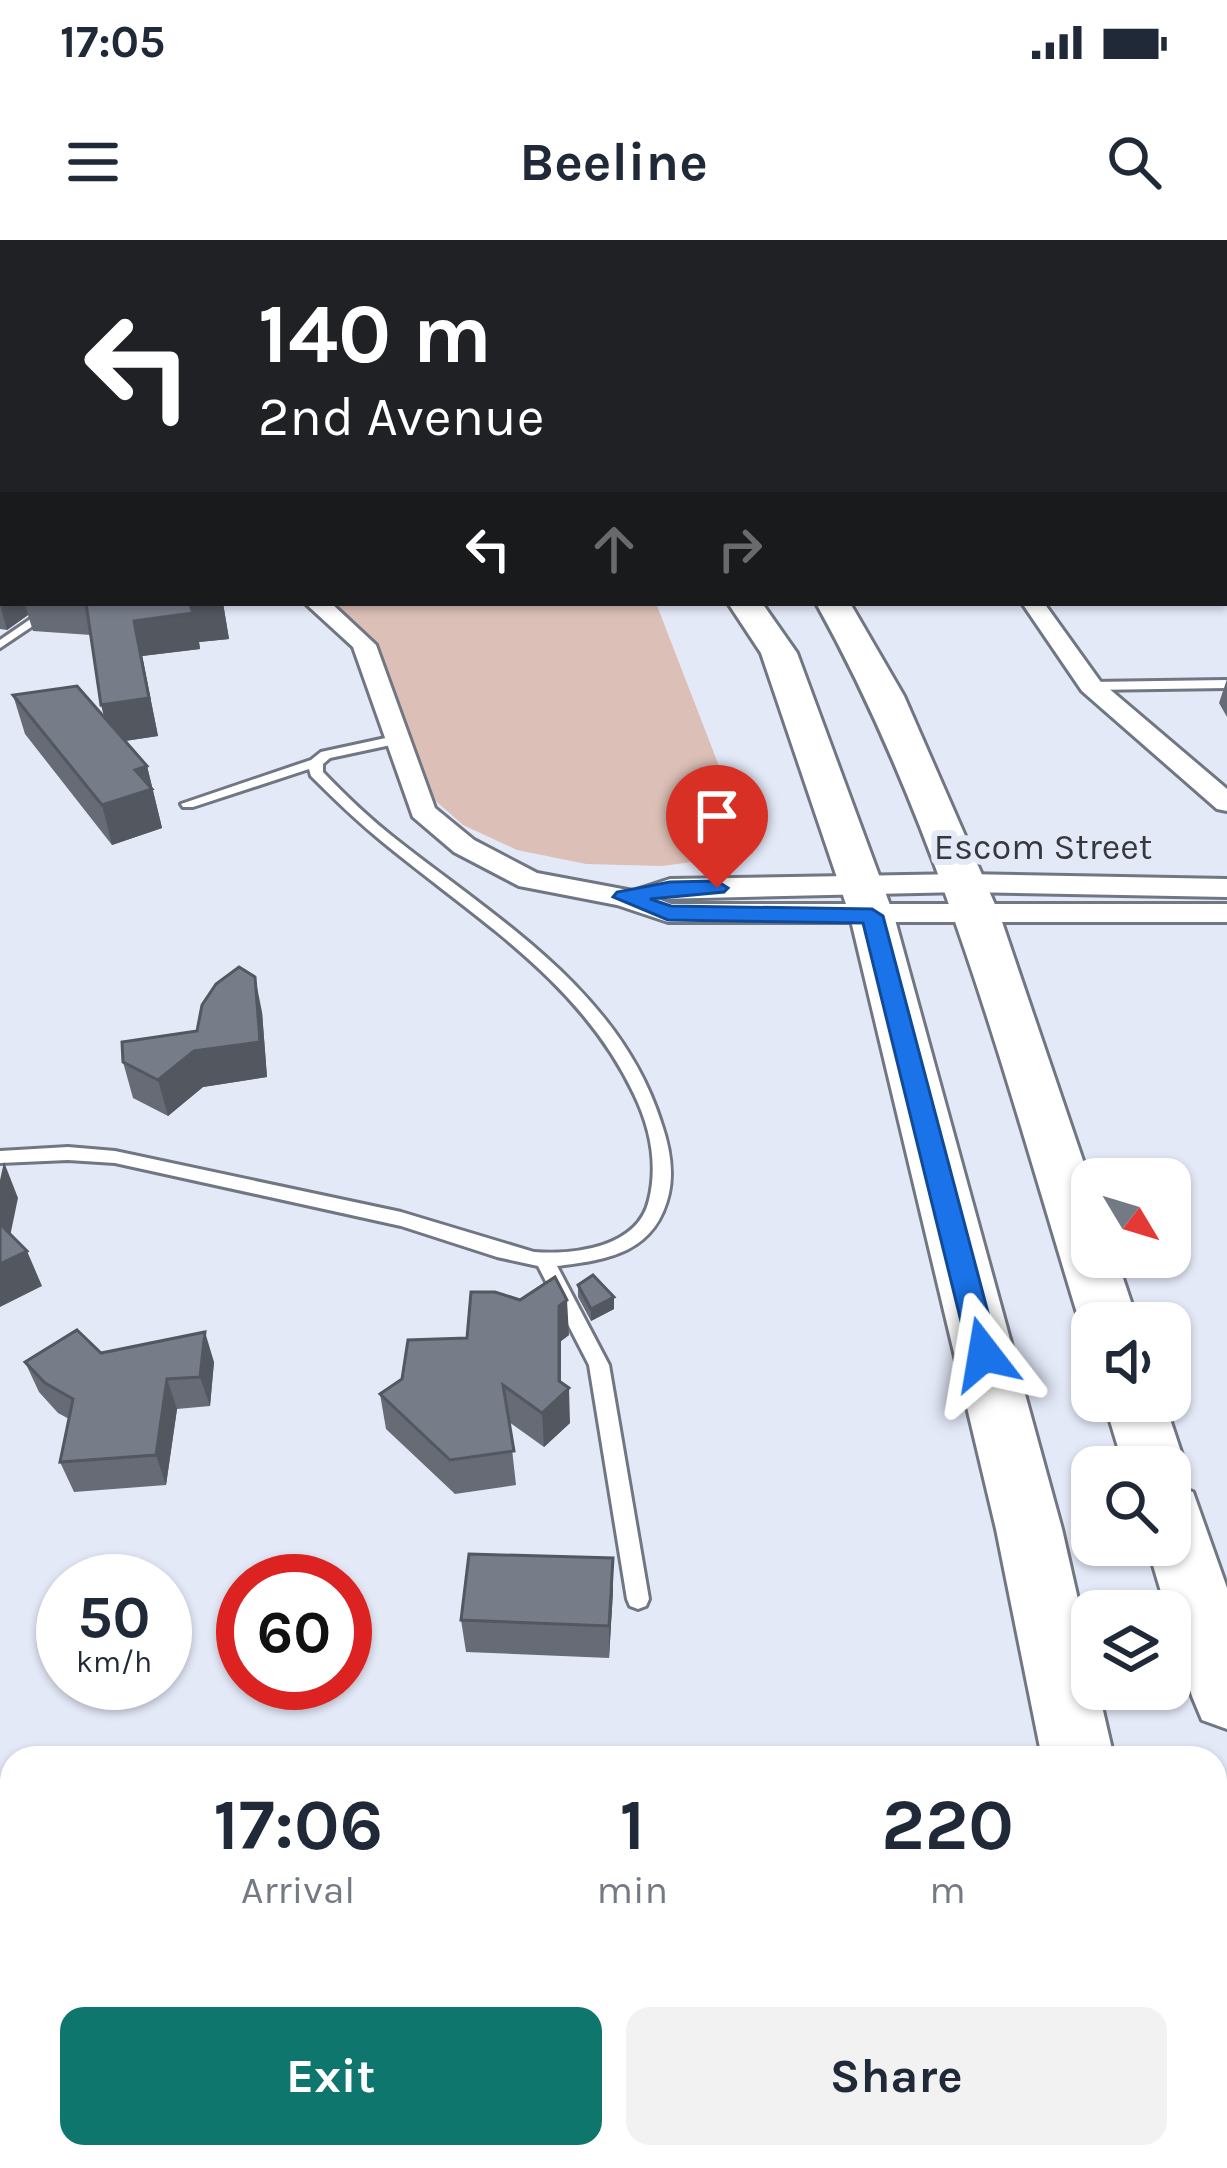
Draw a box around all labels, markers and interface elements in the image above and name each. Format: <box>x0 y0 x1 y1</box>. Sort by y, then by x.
text: 17:05 <box>60 16 165 68</box>
icon: menu <box>60 129 126 195</box>
icon: search <box>1101 129 1167 195</box>
text: Beeline <box>519 130 708 194</box>
text: 140 m <box>258 285 492 383</box>
icon: left <box>60 288 216 444</box>
text: 2nd Avenue <box>258 385 544 449</box>
icon: left <box>455 516 521 582</box>
icon: ahead <box>581 516 647 582</box>
icon: right <box>707 516 773 582</box>
pin <box>666 765 768 888</box>
icon: arrive <box>684 783 750 849</box>
street label: Escom Street <box>934 826 1152 868</box>
north arrow <box>1071 1158 1191 1278</box>
map controls <box>1071 1158 1191 1710</box>
position arrow <box>921 1291 1047 1417</box>
button: sound <box>1071 1302 1191 1422</box>
button: search <box>1071 1446 1191 1566</box>
speed limit sign: 60 <box>216 1554 372 1710</box>
text: 50 <box>78 1582 150 1652</box>
button: layers <box>1071 1590 1191 1710</box>
text: km/h <box>76 1644 152 1680</box>
text: 17:06 <box>213 1783 383 1867</box>
text: 1 <box>619 1783 645 1867</box>
text: 220 <box>881 1783 1014 1867</box>
text: Arrival <box>241 1867 355 1913</box>
text: min <box>596 1867 668 1913</box>
text: m <box>929 1867 966 1913</box>
button: Exit <box>60 2007 602 2145</box>
button: Share <box>626 2007 1167 2145</box>

